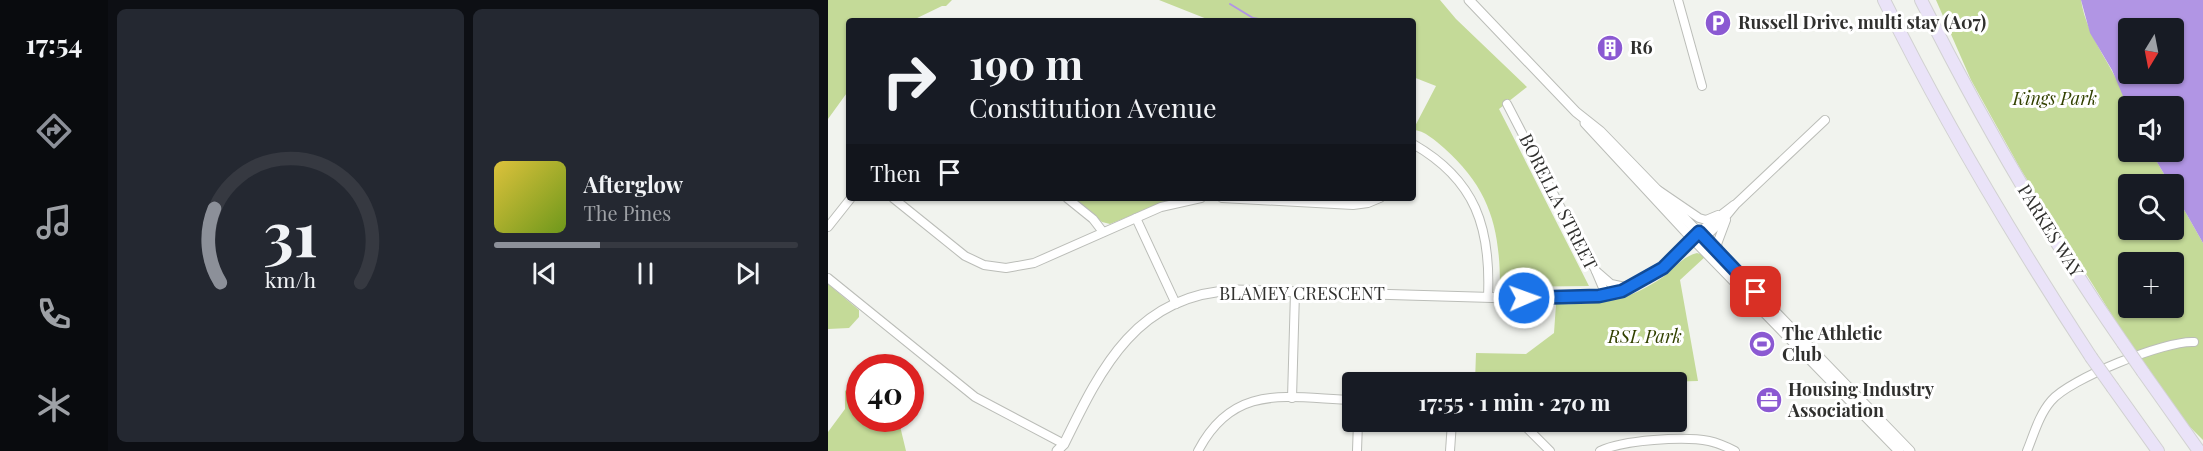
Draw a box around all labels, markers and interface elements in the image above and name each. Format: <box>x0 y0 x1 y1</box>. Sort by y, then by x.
parking icon: Russell Drive, multi stay (A07) <box>1703 8 1733 38</box>
place label: Russell Drive, multi stay (A07) <box>1738 10 1986 34</box>
north arrow <box>2118 18 2184 84</box>
map controls <box>2118 18 2184 318</box>
text: 17:54 <box>25 25 83 61</box>
building icon: R6 <box>1595 33 1625 63</box>
text: 190 m <box>969 35 1083 91</box>
place label: R6 <box>1630 35 1653 59</box>
icon: right <box>870 42 948 120</box>
park label: Kings Park <box>2012 86 2097 110</box>
text: Constitution Avenue <box>969 89 1217 125</box>
button: sound <box>2118 96 2184 162</box>
icon: directions <box>33 110 75 152</box>
street label: BORELLA STREET <box>1514 129 1604 274</box>
icon: arrive <box>933 156 966 189</box>
text: Then <box>870 158 921 188</box>
text: Afterglow <box>584 169 683 199</box>
button: search <box>2118 174 2184 240</box>
street label: PARKES WAY <box>2013 180 2089 282</box>
text: 31 <box>263 189 317 273</box>
text: The Pines <box>584 199 671 226</box>
icon: music <box>33 201 75 243</box>
button: + <box>2118 252 2184 318</box>
icon: previous <box>528 257 561 290</box>
icon: pause <box>629 257 662 290</box>
icon: next <box>731 257 764 290</box>
text: km/h <box>265 265 316 293</box>
position arrow <box>1492 266 1556 330</box>
pin <box>1730 266 1781 317</box>
icon: arrive <box>1739 275 1772 308</box>
street label: BLAMEY CRESCENT <box>1219 281 1385 305</box>
icon: phone <box>33 293 75 335</box>
place label: The Athletic Club <box>1782 321 1882 366</box>
park label: RSL Park <box>1607 324 1682 348</box>
sports icon: The Athletic Club <box>1747 329 1777 359</box>
speed limit sign: 40 <box>846 354 924 432</box>
place label: Housing Industry Association <box>1787 377 1935 422</box>
icon: climate <box>33 384 75 426</box>
office icon: Housing Industry Association <box>1754 385 1784 415</box>
text: 17:55 · 1 min · 270 m <box>1419 387 1610 417</box>

